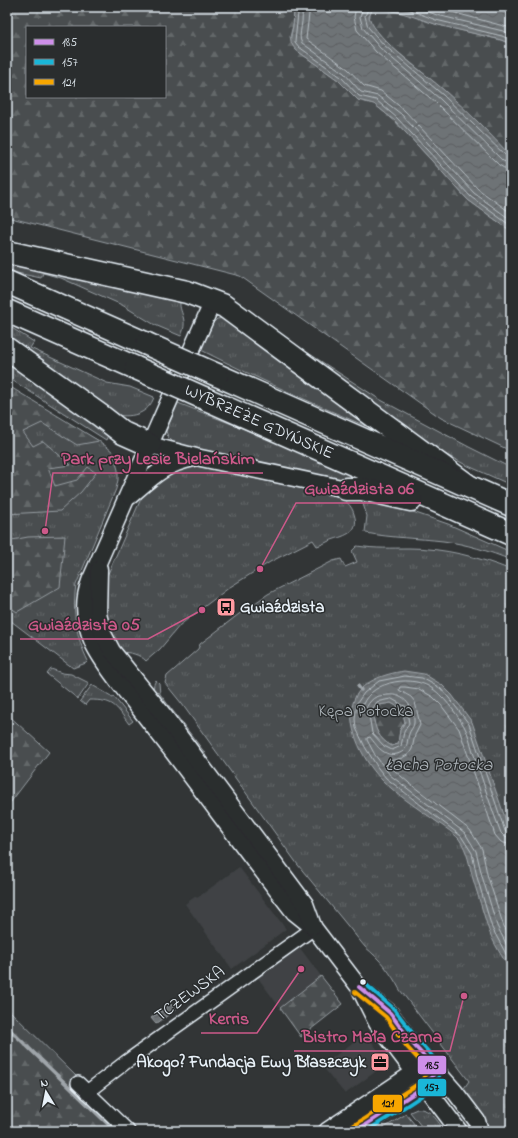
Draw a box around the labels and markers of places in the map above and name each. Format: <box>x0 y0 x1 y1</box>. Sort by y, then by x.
callout: Park przy Lesie Bielańskim <box>53 443 263 473</box>
callout: Gwiaździsta 06 <box>296 473 421 503</box>
place label: Gwiaździsta <box>240 595 324 620</box>
bus stop icon: Gwiaździsta <box>215 596 237 618</box>
callout: Gwiaździsta 05 <box>20 609 148 639</box>
unlabelled marker <box>358 977 368 987</box>
callout: Kerris <box>201 1003 257 1033</box>
callout: Bistro Mała Czarna <box>294 1021 450 1051</box>
place label: Akogo? Fundacja Ewy Błaszczyk <box>136 1050 367 1077</box>
office icon: Akogo? Fundacja Ewy Błaszczyk <box>369 1051 391 1073</box>

